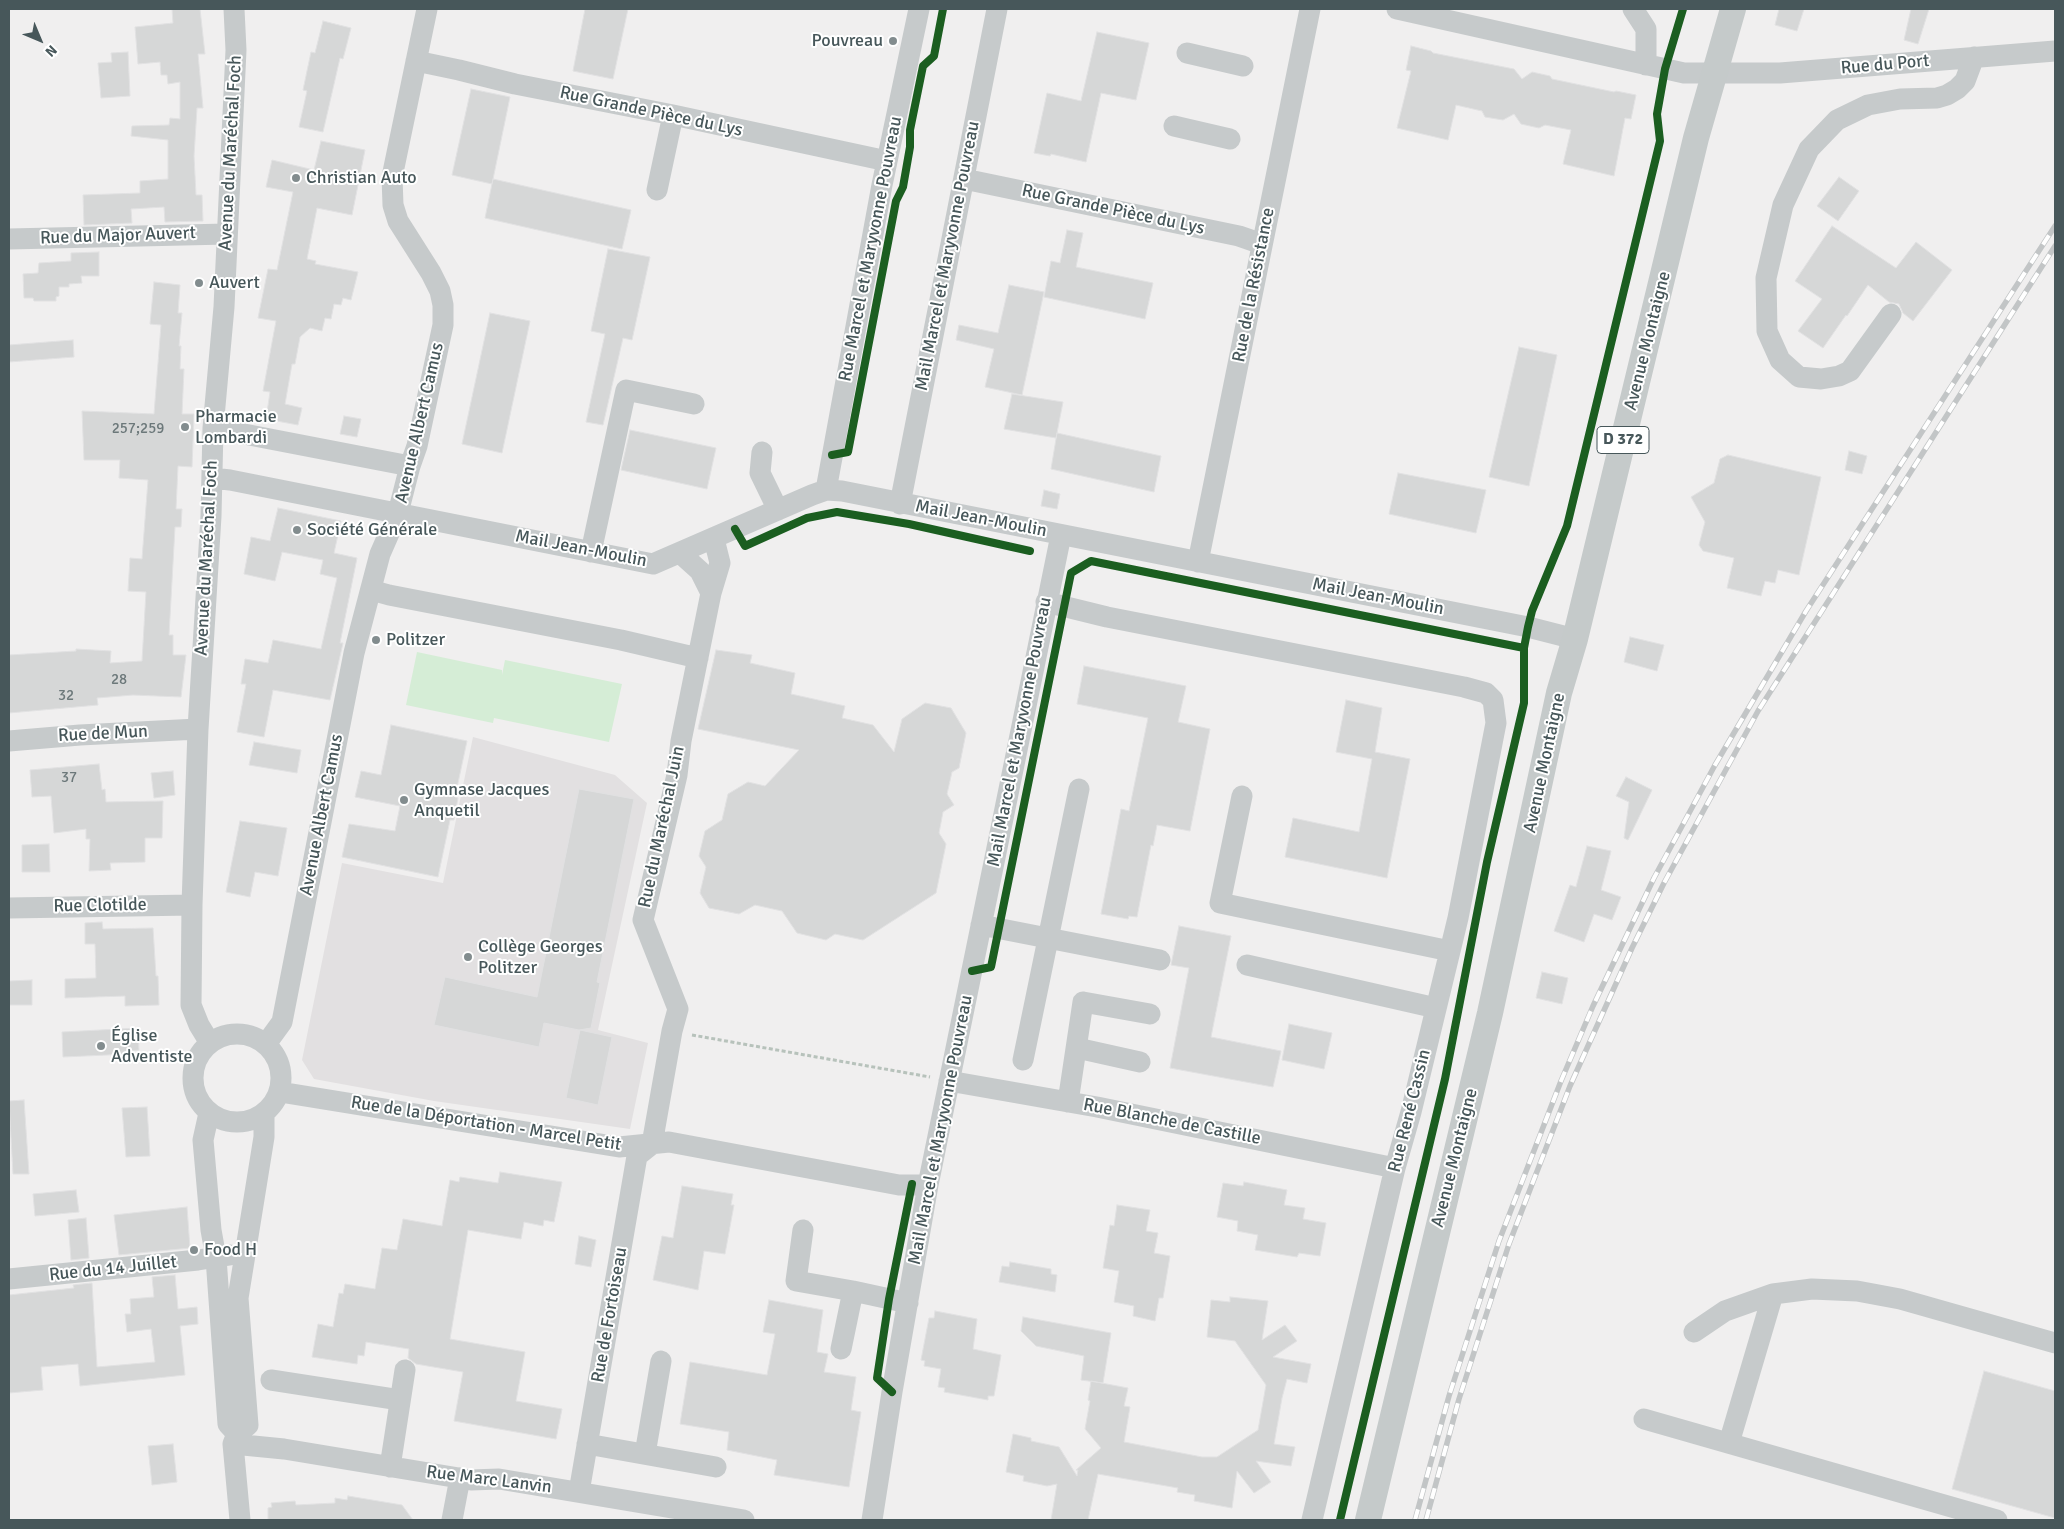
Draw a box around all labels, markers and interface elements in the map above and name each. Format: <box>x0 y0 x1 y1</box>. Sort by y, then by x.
north arrow <box>15 15 65 65</box>
place label: Pouvreau <box>812 30 883 52</box>
marker: Pouvreau <box>887 35 899 47</box>
text: N <box>42 42 60 60</box>
street label: Rue du Port <box>1840 50 1930 80</box>
street label: Avenue du Maréchal Foch <box>215 55 247 251</box>
street label: Rue Grande Pièce du Lys <box>558 82 744 142</box>
street label: Rue Marcel et Maryvonne Pouvreau <box>835 115 907 383</box>
street label: Mail Marcel et Maryvonne Pouvreau <box>911 119 985 393</box>
place label: Christian Auto <box>306 167 417 189</box>
marker: Christian Auto <box>290 172 302 184</box>
street label: Rue Grande Pièce du Lys <box>1020 180 1206 240</box>
street label: Rue de la Résistance <box>1228 206 1280 364</box>
street label: Rue du Major Auvert <box>40 222 196 250</box>
street label: Avenue Montaigne <box>1620 269 1676 413</box>
place label: Auvert <box>209 272 260 294</box>
marker: Auvert <box>193 277 205 289</box>
street label: Avenue Albert Camus <box>391 341 449 505</box>
place label: Pharmacie Lombardi <box>195 406 277 448</box>
house number: 257;259 <box>112 420 164 438</box>
marker: Pharmacie Lombardi <box>179 421 191 433</box>
road number: D 372 <box>1597 426 1649 454</box>
street label: Avenue du Maréchal Foch <box>191 460 223 656</box>
street label: Mail Jean-Moulin <box>913 496 1049 542</box>
place label: Société Générale <box>307 519 437 541</box>
marker: Société Générale <box>291 524 303 536</box>
street label: Mail Jean-Moulin <box>513 526 649 572</box>
street label: Mail Jean-Moulin <box>1310 574 1446 620</box>
street label: Mail Marcel et Maryvonne Pouvreau <box>983 595 1057 869</box>
place label: Politzer <box>386 629 445 651</box>
marker: Politzer <box>370 634 382 646</box>
house number: 28 <box>111 671 127 689</box>
house number: 32 <box>58 687 74 705</box>
street label: Avenue Montaigne <box>1520 691 1570 835</box>
street label: Rue de Mun <box>58 721 148 747</box>
street label: Avenue Albert Camus <box>296 732 348 898</box>
street label: Rue du Maréchal Juin <box>634 744 690 910</box>
house number: 37 <box>61 769 77 787</box>
place label: Gymnase Jacques Anquetil <box>414 779 549 822</box>
marker: Gymnase Jacques Anquetil <box>398 794 410 806</box>
street label: Rue Clotilde <box>53 894 147 918</box>
place label: Collège Georges Politzer <box>478 936 603 979</box>
marker: Collège Georges Politzer <box>462 951 474 963</box>
street label: Mail Marcel et Maryvonne Pouvreau <box>904 993 978 1267</box>
place label: Église Adventiste <box>111 1025 193 1068</box>
marker: Église Adventiste <box>95 1040 107 1052</box>
street label: Rue René Cassin <box>1384 1047 1436 1175</box>
street label: Avenue Montaigne <box>1427 1086 1483 1230</box>
street label: Rue de la Déportation - Marcel Petit <box>349 1092 623 1156</box>
street label: Rue Blanche de Castille <box>1081 1094 1263 1150</box>
place label: Food H <box>204 1239 257 1261</box>
marker: Food H <box>188 1244 200 1256</box>
street label: Rue de Fortoiseau <box>587 1246 633 1384</box>
street label: Rue du 14 Juillet <box>48 1252 178 1286</box>
street label: Rue Marc Lanvin <box>425 1462 553 1498</box>

